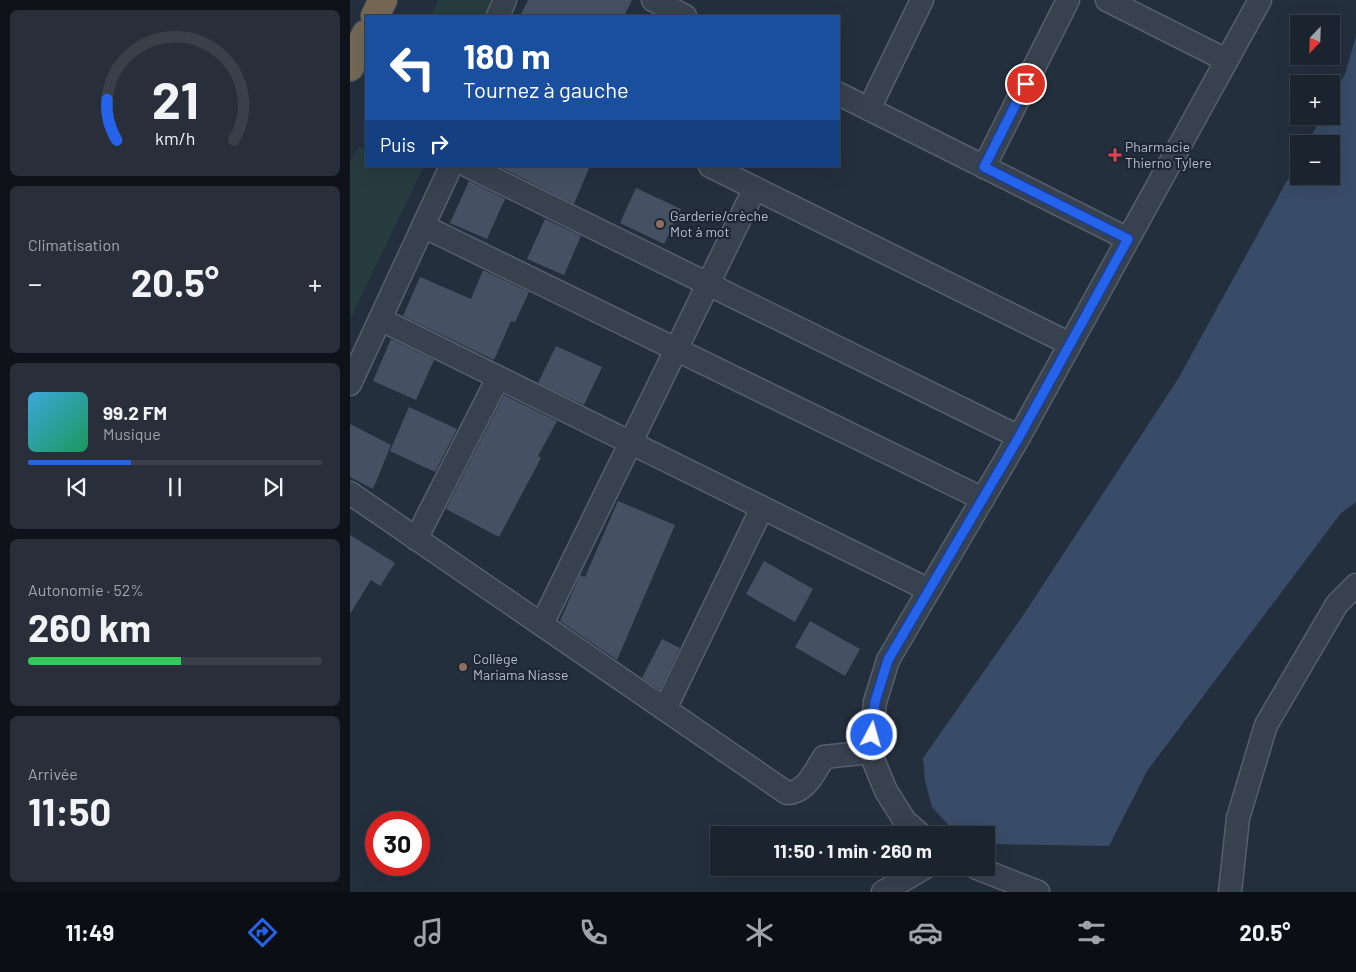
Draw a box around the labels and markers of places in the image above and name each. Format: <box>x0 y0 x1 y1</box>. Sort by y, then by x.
pin <box>1005 63 1047 105</box>
place label: Pharmacie Thierno Tylere <box>1125 138 1212 171</box>
marker: Pharmacie Thierno Tylere <box>1109 149 1121 161</box>
place label: Garderie/crèche Mot à mot <box>670 207 769 240</box>
marker: Garderie/crèche Mot à mot <box>654 218 666 230</box>
place label: Collège Mariama Niasse <box>473 650 568 683</box>
marker: Collège Mariama Niasse <box>457 661 469 673</box>

